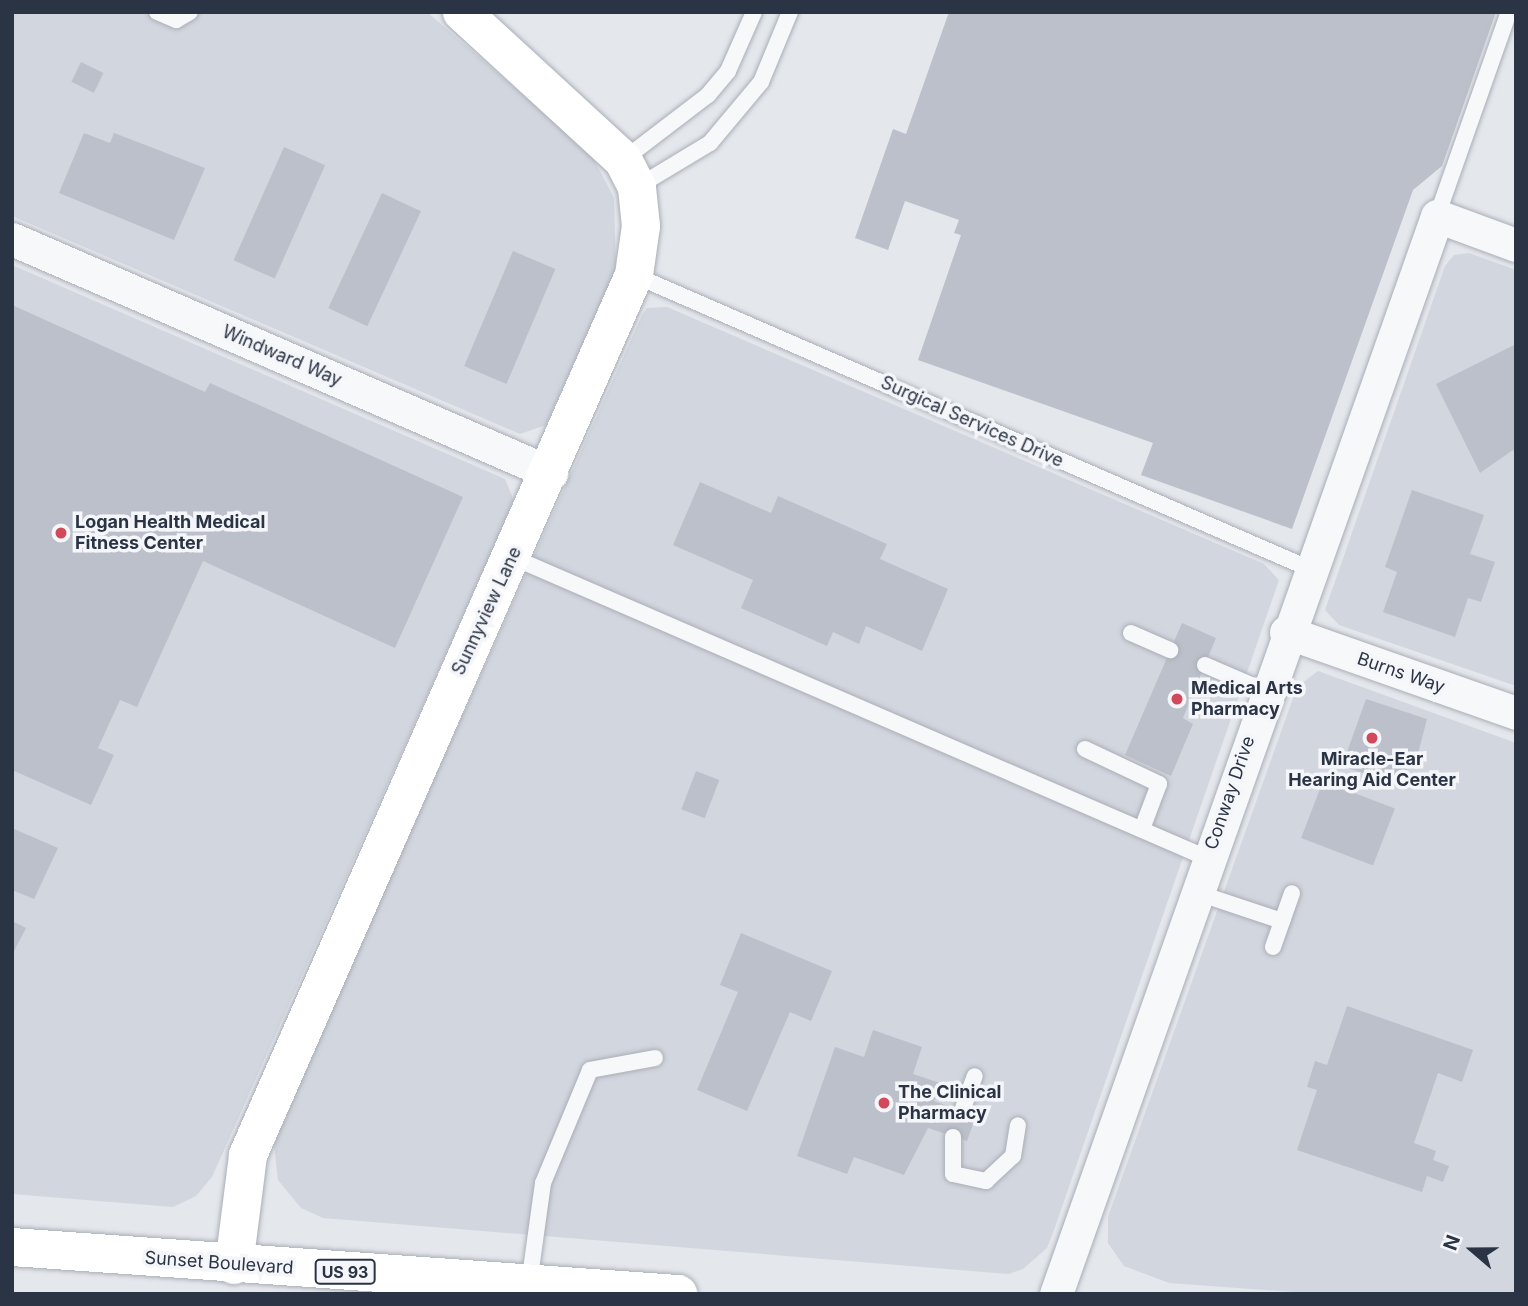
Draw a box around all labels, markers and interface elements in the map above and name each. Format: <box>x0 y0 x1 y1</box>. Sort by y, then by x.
street label: Windward Way <box>219 321 345 391</box>
street label: Surgical Services Drive <box>877 372 1067 472</box>
place label: Logan Health Medical Fitness Center <box>75 512 265 554</box>
marker: Logan Health Medical Fitness Center <box>53 525 69 541</box>
street label: Sunnyview Lane <box>448 543 526 679</box>
street label: Burns Way <box>1354 648 1448 698</box>
place label: Medical Arts Pharmacy <box>1191 678 1303 720</box>
marker: Medical Arts Pharmacy <box>1169 691 1185 707</box>
marker: Miracle-Ear Hearing Aid Center <box>1364 730 1380 746</box>
street label: Conway Drive <box>1200 733 1260 853</box>
place label: Miracle-Ear Hearing Aid Center <box>1288 749 1456 792</box>
place label: The Clinical Pharmacy <box>898 1082 1001 1124</box>
marker: The Clinical Pharmacy <box>876 1095 892 1111</box>
north arrow <box>1437 1215 1507 1285</box>
text: N <box>1439 1232 1465 1253</box>
street label: Sunset Boulevard <box>144 1247 294 1279</box>
road number: US 93 <box>314 1260 376 1284</box>

